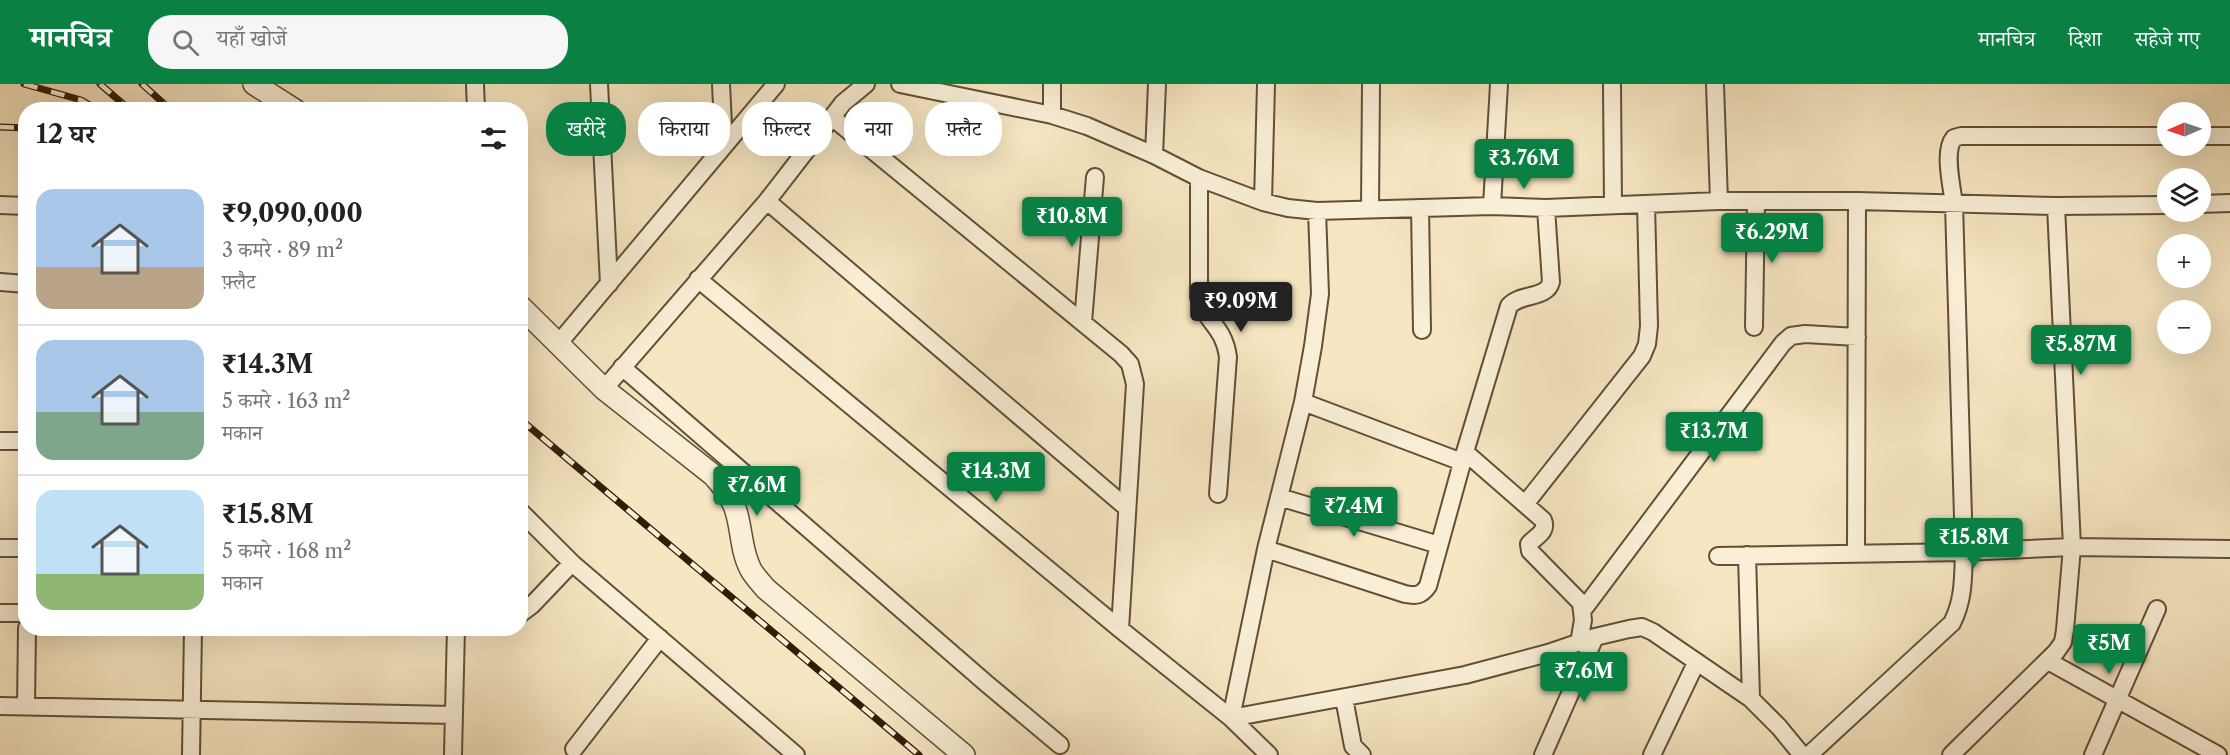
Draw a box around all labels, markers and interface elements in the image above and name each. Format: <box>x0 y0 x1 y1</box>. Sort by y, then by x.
search box <box>148 15 568 69</box>
text: मानचित्र <box>30 20 112 54</box>
text: यहाँ खोजें <box>217 25 287 52</box>
icon: search <box>169 26 202 59</box>
text: मानचित्र <box>1978 26 2035 51</box>
text: दिशा <box>2068 26 2102 51</box>
text: सहेजे गए <box>2135 26 2200 51</box>
chip: खरीदें <box>546 102 626 156</box>
chip: किराया <box>638 102 730 156</box>
chip: फ़िल्टर <box>742 102 832 156</box>
chip: नया <box>844 102 913 156</box>
chip: फ़्लैट <box>925 102 1002 156</box>
north arrow <box>2157 102 2211 156</box>
map controls <box>2157 102 2211 354</box>
text: 12 घर <box>36 118 95 150</box>
icon: filters <box>477 122 510 155</box>
pin: ₹3.76M <box>1475 139 1573 190</box>
text: ₹3.76M <box>1488 146 1560 170</box>
button: layers <box>2157 168 2211 222</box>
text: ₹9,090,000 <box>222 197 363 229</box>
pin: ₹10.8M <box>1023 197 1121 248</box>
text: ₹10.8M <box>1036 204 1108 228</box>
icon: home <box>84 213 156 285</box>
pin: ₹6.29M <box>1723 213 1821 264</box>
text: ₹6.29M <box>1735 220 1809 244</box>
button: + <box>2157 234 2211 288</box>
text: 3 कमरे · 89 m² <box>222 238 343 262</box>
text: फ़्लैट <box>222 270 255 294</box>
pin: ₹9.09M <box>1192 282 1290 333</box>
text: ₹9.09M <box>1204 289 1278 313</box>
button: − <box>2157 300 2211 354</box>
pin: ₹5.87M <box>2032 325 2130 376</box>
text: ₹5.87M <box>2045 332 2117 356</box>
text: ₹14.3M <box>222 348 313 380</box>
icon: home <box>84 364 156 436</box>
text: 5 कमरे · 163 m² <box>222 389 351 413</box>
pin: ₹13.7M <box>1665 412 1763 463</box>
text: ₹13.7M <box>1680 419 1748 443</box>
text: मकान <box>222 421 263 445</box>
pin: ₹14.3M <box>947 452 1045 503</box>
text: ₹14.3M <box>961 459 1031 483</box>
pin: ₹7.6M <box>715 466 799 517</box>
text: ₹7.6M <box>727 473 787 497</box>
pin: ₹7.4M <box>1312 487 1396 538</box>
text: ₹7.4M <box>1324 494 1384 518</box>
text: ₹15.8M <box>222 498 314 530</box>
icon: home <box>84 514 156 586</box>
pin: ₹15.8M <box>1925 518 2023 569</box>
text: ₹15.8M <box>1939 525 2009 549</box>
text: 5 कमरे · 168 m² <box>222 539 351 563</box>
text: मकान <box>222 571 263 595</box>
pin: ₹5M <box>2080 624 2138 675</box>
text: ₹5M <box>2087 631 2131 655</box>
pin: ₹7.6M <box>1542 652 1626 703</box>
text: ₹7.6M <box>1554 659 1614 683</box>

